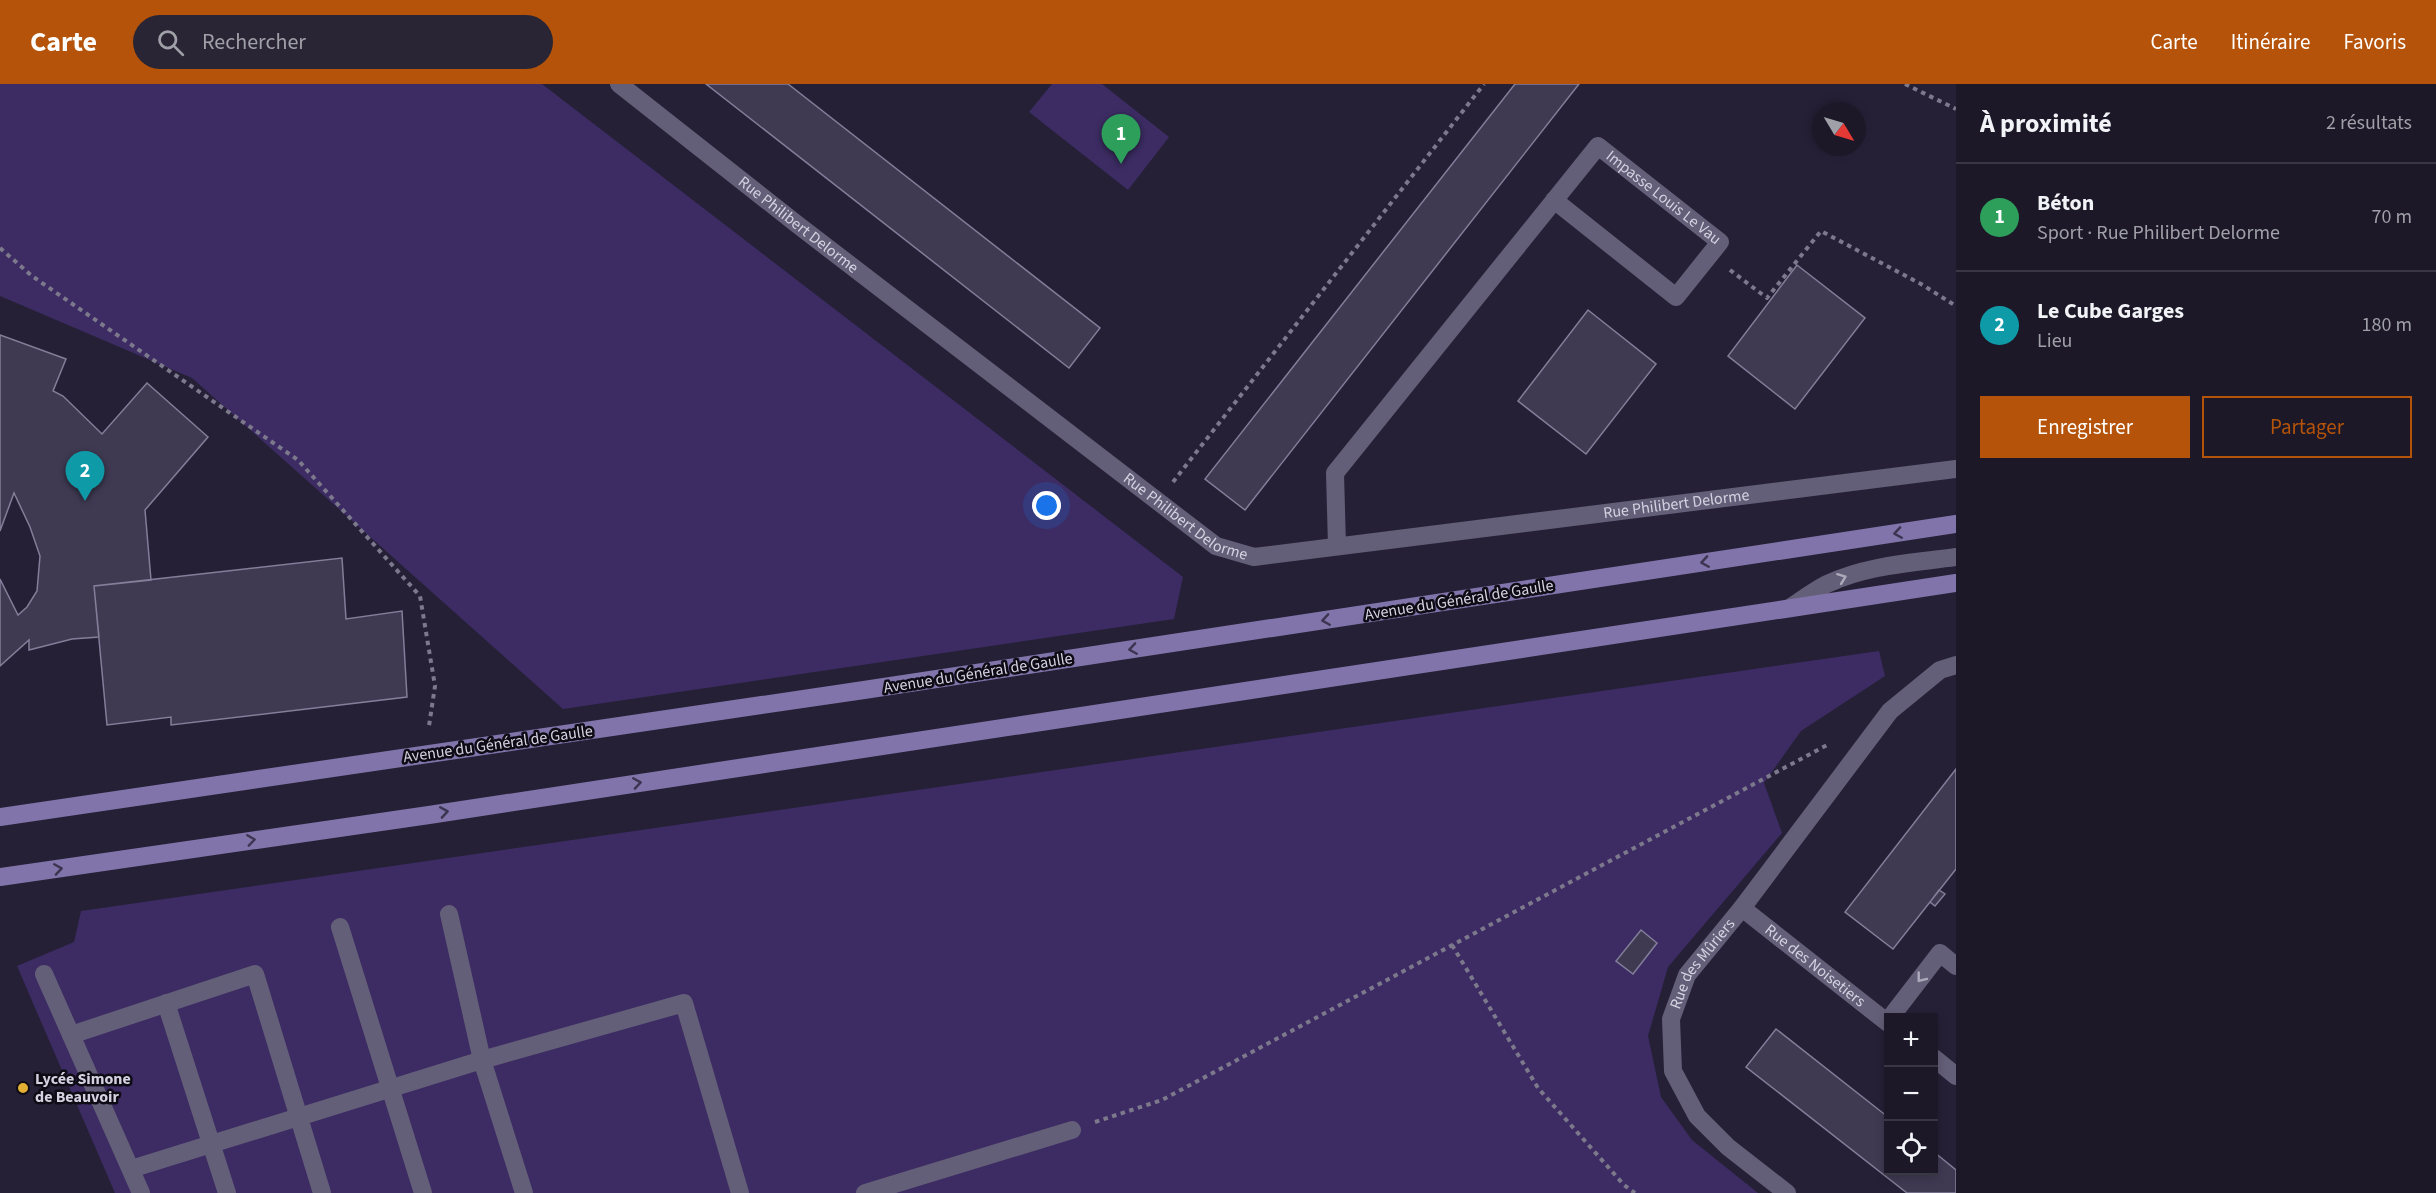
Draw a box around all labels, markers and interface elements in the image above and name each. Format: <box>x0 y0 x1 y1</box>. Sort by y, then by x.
search box <box>133 15 553 69</box>
text: Carte <box>30 22 97 62</box>
icon: search <box>154 26 187 59</box>
text: Rechercher <box>202 26 306 58</box>
text: Carte <box>2151 27 2198 57</box>
text: Itinéraire <box>2231 27 2310 57</box>
text: Favoris <box>2343 27 2406 57</box>
north arrow <box>1812 102 1866 156</box>
text: À proximité <box>1980 105 2112 142</box>
text: 2 résultats <box>2326 109 2412 137</box>
pin: 1 <box>1102 115 1140 164</box>
street label: Impasse Louis Le Vau <box>1601 145 1726 250</box>
street label: Rue Philibert Delorme <box>734 171 863 279</box>
text: Béton <box>2037 187 2094 219</box>
text: 1 <box>1994 203 2005 231</box>
text: 70 m <box>2372 203 2412 231</box>
text: Sport · Rue Philibert Delorme <box>2037 219 2280 247</box>
text: Le Cube Garges <box>2037 295 2184 327</box>
text: 2 <box>1994 311 2005 339</box>
text: 180 m <box>2362 311 2412 339</box>
text: Lieu <box>2037 327 2072 355</box>
button: Enregistrer <box>1980 396 2190 458</box>
button: Partager <box>2202 396 2412 458</box>
pin: 2 <box>66 452 104 501</box>
street label: Rue Philibert Delorme <box>1119 468 1250 566</box>
street label: Rue Philibert Delorme <box>1602 484 1751 524</box>
your location <box>1032 491 1061 520</box>
one-way arrow <box>1894 526 1904 539</box>
one-way arrow <box>1701 556 1710 568</box>
one-way arrow <box>1836 573 1847 585</box>
street label: Avenue du Général de Gaulle <box>1363 574 1555 626</box>
one-way arrow <box>1321 613 1330 625</box>
one-way arrow <box>1128 642 1138 655</box>
street label: Avenue du Général de Gaulle <box>882 647 1074 699</box>
street label: Avenue du Général de Gaulle <box>402 720 594 768</box>
one-way arrow <box>631 777 641 790</box>
one-way arrow <box>439 807 448 819</box>
one-way arrow <box>246 835 255 847</box>
one-way arrow <box>53 863 62 875</box>
street label: Rue des Mûriers <box>1665 913 1740 1012</box>
street label: Rue des Noisetiers <box>1760 919 1870 1012</box>
one-way arrow <box>1918 971 1929 982</box>
map controls <box>1884 1013 1938 1175</box>
button: + <box>1884 1013 1938 1067</box>
button: − <box>1884 1067 1938 1121</box>
place label: Lycée Simone de Beauvoir <box>35 1068 131 1108</box>
marker: Lycée Simone de Beauvoir <box>16 1081 30 1095</box>
button: locate <box>1884 1121 1938 1175</box>

